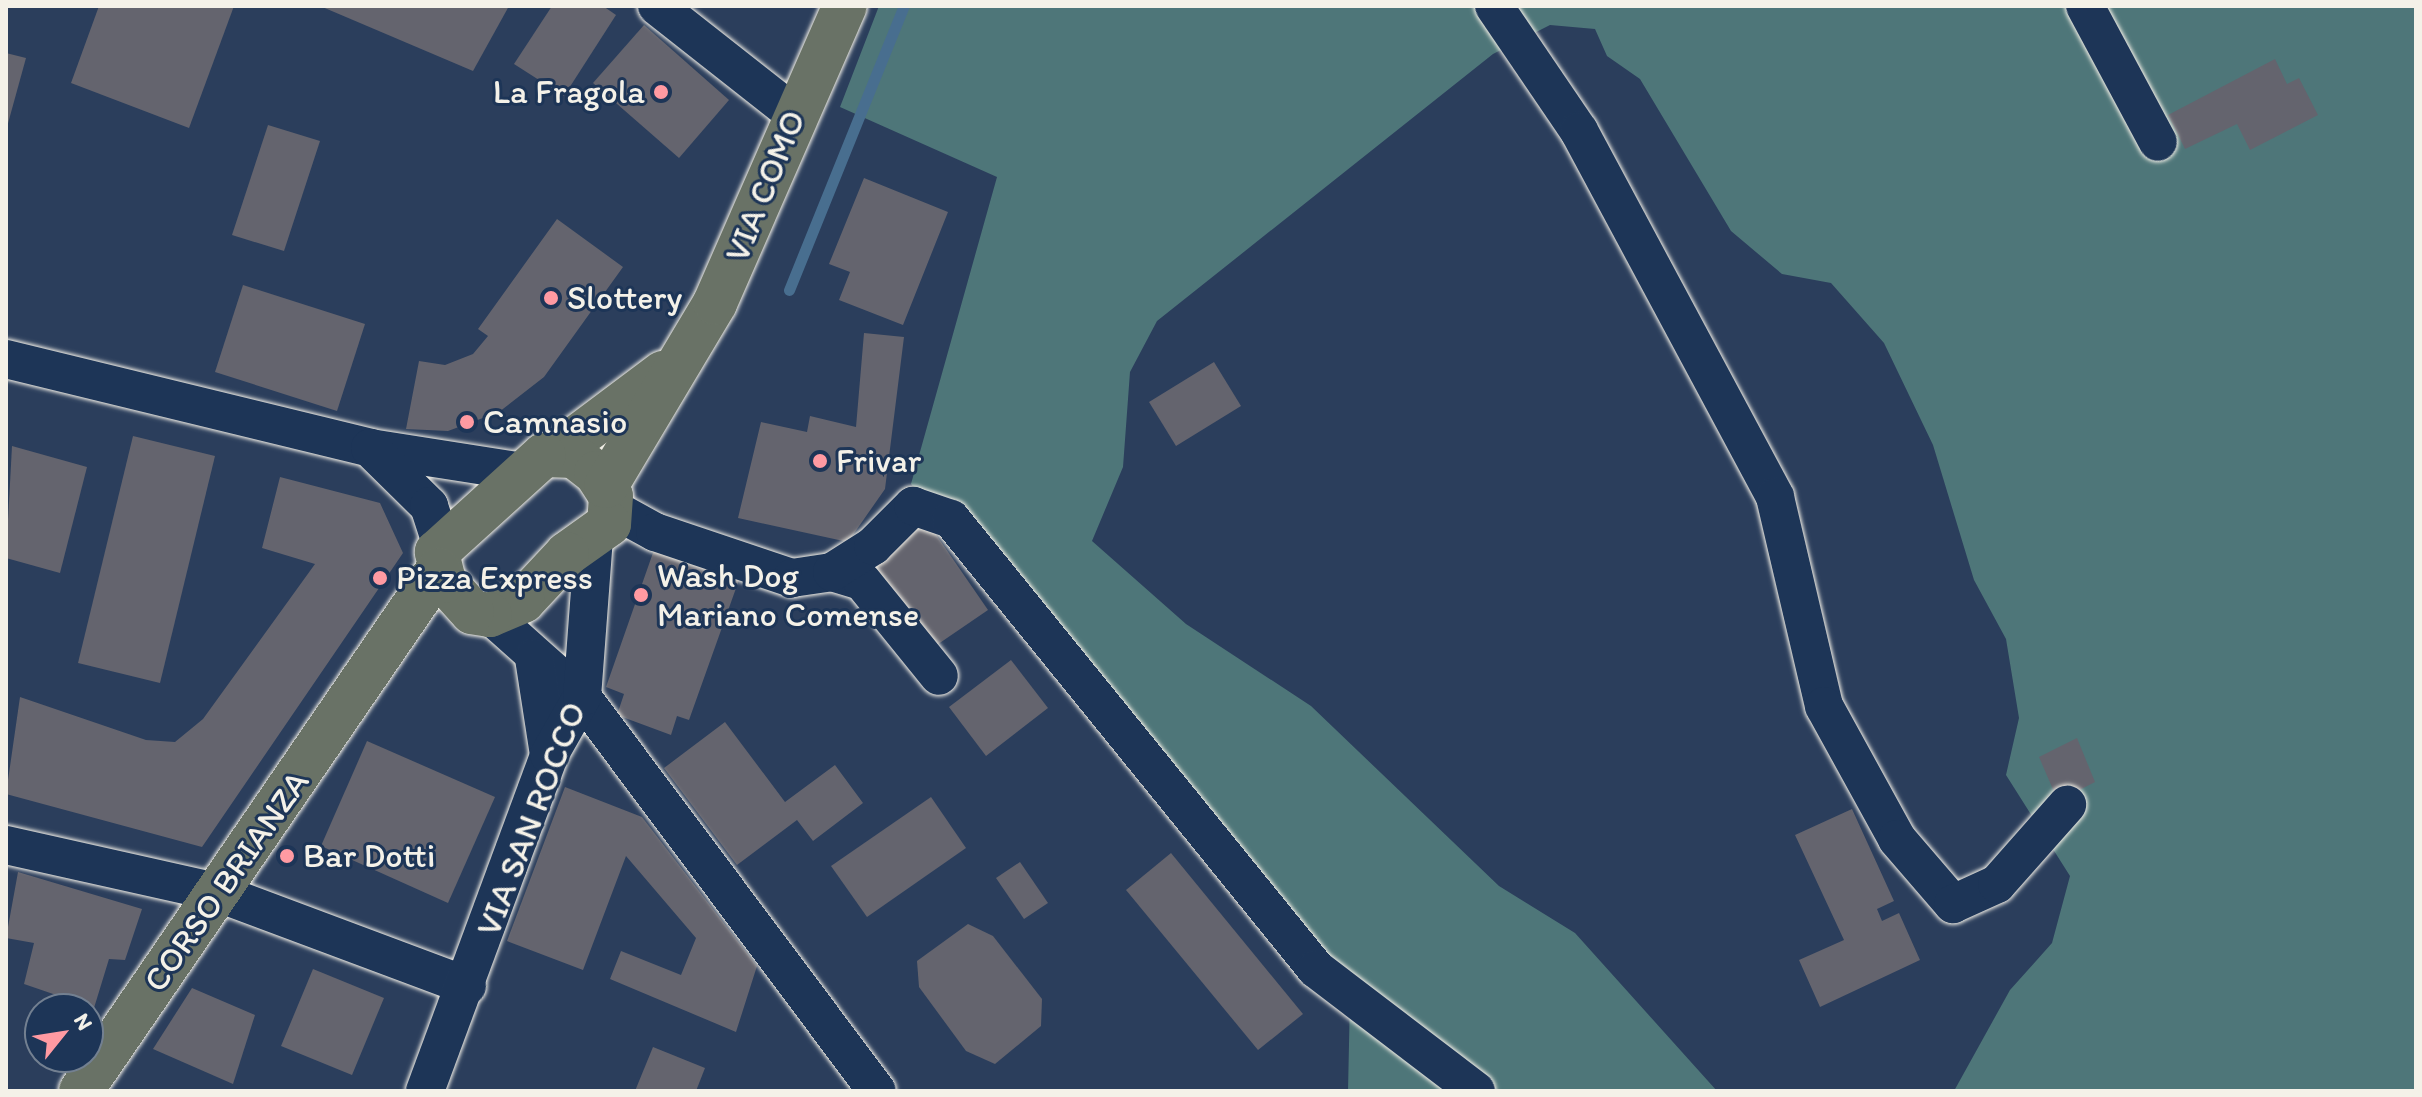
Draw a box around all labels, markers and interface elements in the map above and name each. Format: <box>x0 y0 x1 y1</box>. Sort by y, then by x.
place label: La Fragola <box>492 72 645 112</box>
marker: La Fragola <box>652 83 670 101</box>
street label: VIA COMO <box>716 104 814 268</box>
place label: Slottery <box>567 278 682 318</box>
marker: Slottery <box>542 289 560 307</box>
place label: Camnasio <box>483 402 627 442</box>
marker: Camnasio <box>458 413 476 431</box>
place label: Frivar <box>836 441 921 481</box>
marker: Frivar <box>811 452 829 470</box>
place label: Wash Dog Mariano Comense <box>657 555 918 634</box>
place label: Pizza Express <box>396 558 592 598</box>
marker: Pizza Express <box>371 569 389 587</box>
marker: Wash Dog Mariano Comense <box>632 586 650 604</box>
street label: VIA SAN ROCCO <box>468 696 594 942</box>
street label: CORSO BRIANZA <box>135 763 317 999</box>
place label: Bar Dotti <box>303 836 437 876</box>
marker: Bar Dotti <box>278 847 296 865</box>
north arrow <box>24 993 104 1073</box>
text: N <box>68 1009 99 1035</box>

